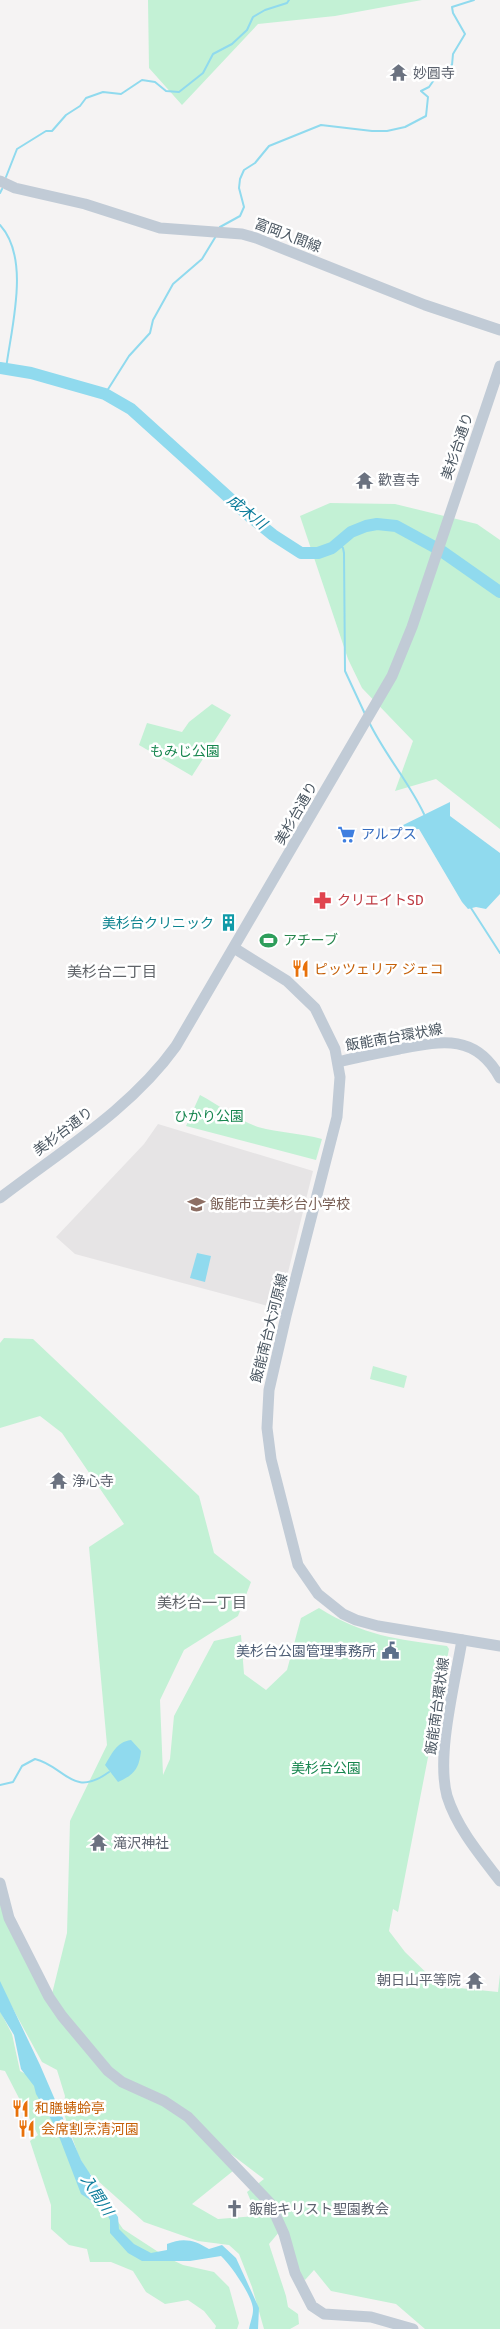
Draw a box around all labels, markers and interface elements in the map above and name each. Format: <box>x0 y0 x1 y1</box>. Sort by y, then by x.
temple icon: 妙圓寺 <box>389 63 409 83</box>
place label: 妙圓寺 <box>413 65 455 82</box>
street label: 富岡入間線 <box>252 215 324 256</box>
street label: 美杉台通り <box>438 410 477 482</box>
temple icon: 歡喜寺 <box>354 470 374 490</box>
place label: 歡喜寺 <box>378 472 420 489</box>
water label: 成木川 <box>224 491 272 534</box>
park label: もみじ公園 <box>150 743 220 760</box>
street label: 美杉台通り <box>272 779 321 848</box>
supermarket icon: アルプス <box>337 824 357 844</box>
place label: アルプス <box>361 826 417 843</box>
pharmacy icon: クリエイトSD <box>313 890 333 910</box>
place label: クリエイトSD <box>337 892 424 909</box>
building icon: 美杉台クリニック <box>218 913 238 933</box>
place label: 美杉台クリニック <box>102 915 214 932</box>
sports icon: アチーブ <box>259 930 279 950</box>
place label: アチーブ <box>283 932 338 949</box>
restaurant icon: ピッツェリア ジェコ <box>290 959 310 979</box>
place label: ピッツェリア ジェコ <box>314 961 444 978</box>
district label: 美杉台二丁目 <box>67 963 157 981</box>
street label: 飯能南台環状線 <box>344 1021 444 1054</box>
street label: 美杉台通り <box>30 1104 96 1159</box>
park label: ひかり公園 <box>174 1108 244 1125</box>
school or university icon: 飯能市立美杉台小学校 <box>186 1194 206 1214</box>
place label: 飯能市立美杉台小学校 <box>210 1196 350 1213</box>
street label: 飯能南台大河原線 <box>248 1272 291 1385</box>
temple icon: 浄心寺 <box>48 1471 68 1491</box>
place label: 浄心寺 <box>72 1473 114 1490</box>
district label: 美杉台一丁目 <box>157 1594 247 1612</box>
public building icon: 美杉台公園管理事務所 <box>380 1641 400 1661</box>
place label: 美杉台公園管理事務所 <box>236 1643 376 1660</box>
street label: 飯能南台環状線 <box>422 1656 453 1756</box>
park label: 美杉台公園 <box>291 1760 361 1777</box>
temple icon: 滝沢神社 <box>89 1833 109 1853</box>
place label: 滝沢神社 <box>113 1835 169 1852</box>
temple icon: 朝日山平等院 <box>465 1970 485 1990</box>
place label: 朝日山平等院 <box>377 1972 461 1989</box>
restaurant icon: 和膳蜻蛉亭 <box>11 2098 31 2118</box>
place label: 和膳蜻蛉亭 <box>35 2100 105 2117</box>
restaurant icon: 会席割烹清河園 <box>17 2119 37 2139</box>
place label: 会席割烹清河園 <box>41 2121 139 2138</box>
water label: 入間川 <box>77 2171 118 2220</box>
church icon: 飯能キリスト聖園教会 <box>225 2199 245 2219</box>
place label: 飯能キリスト聖園教会 <box>249 2201 389 2218</box>

